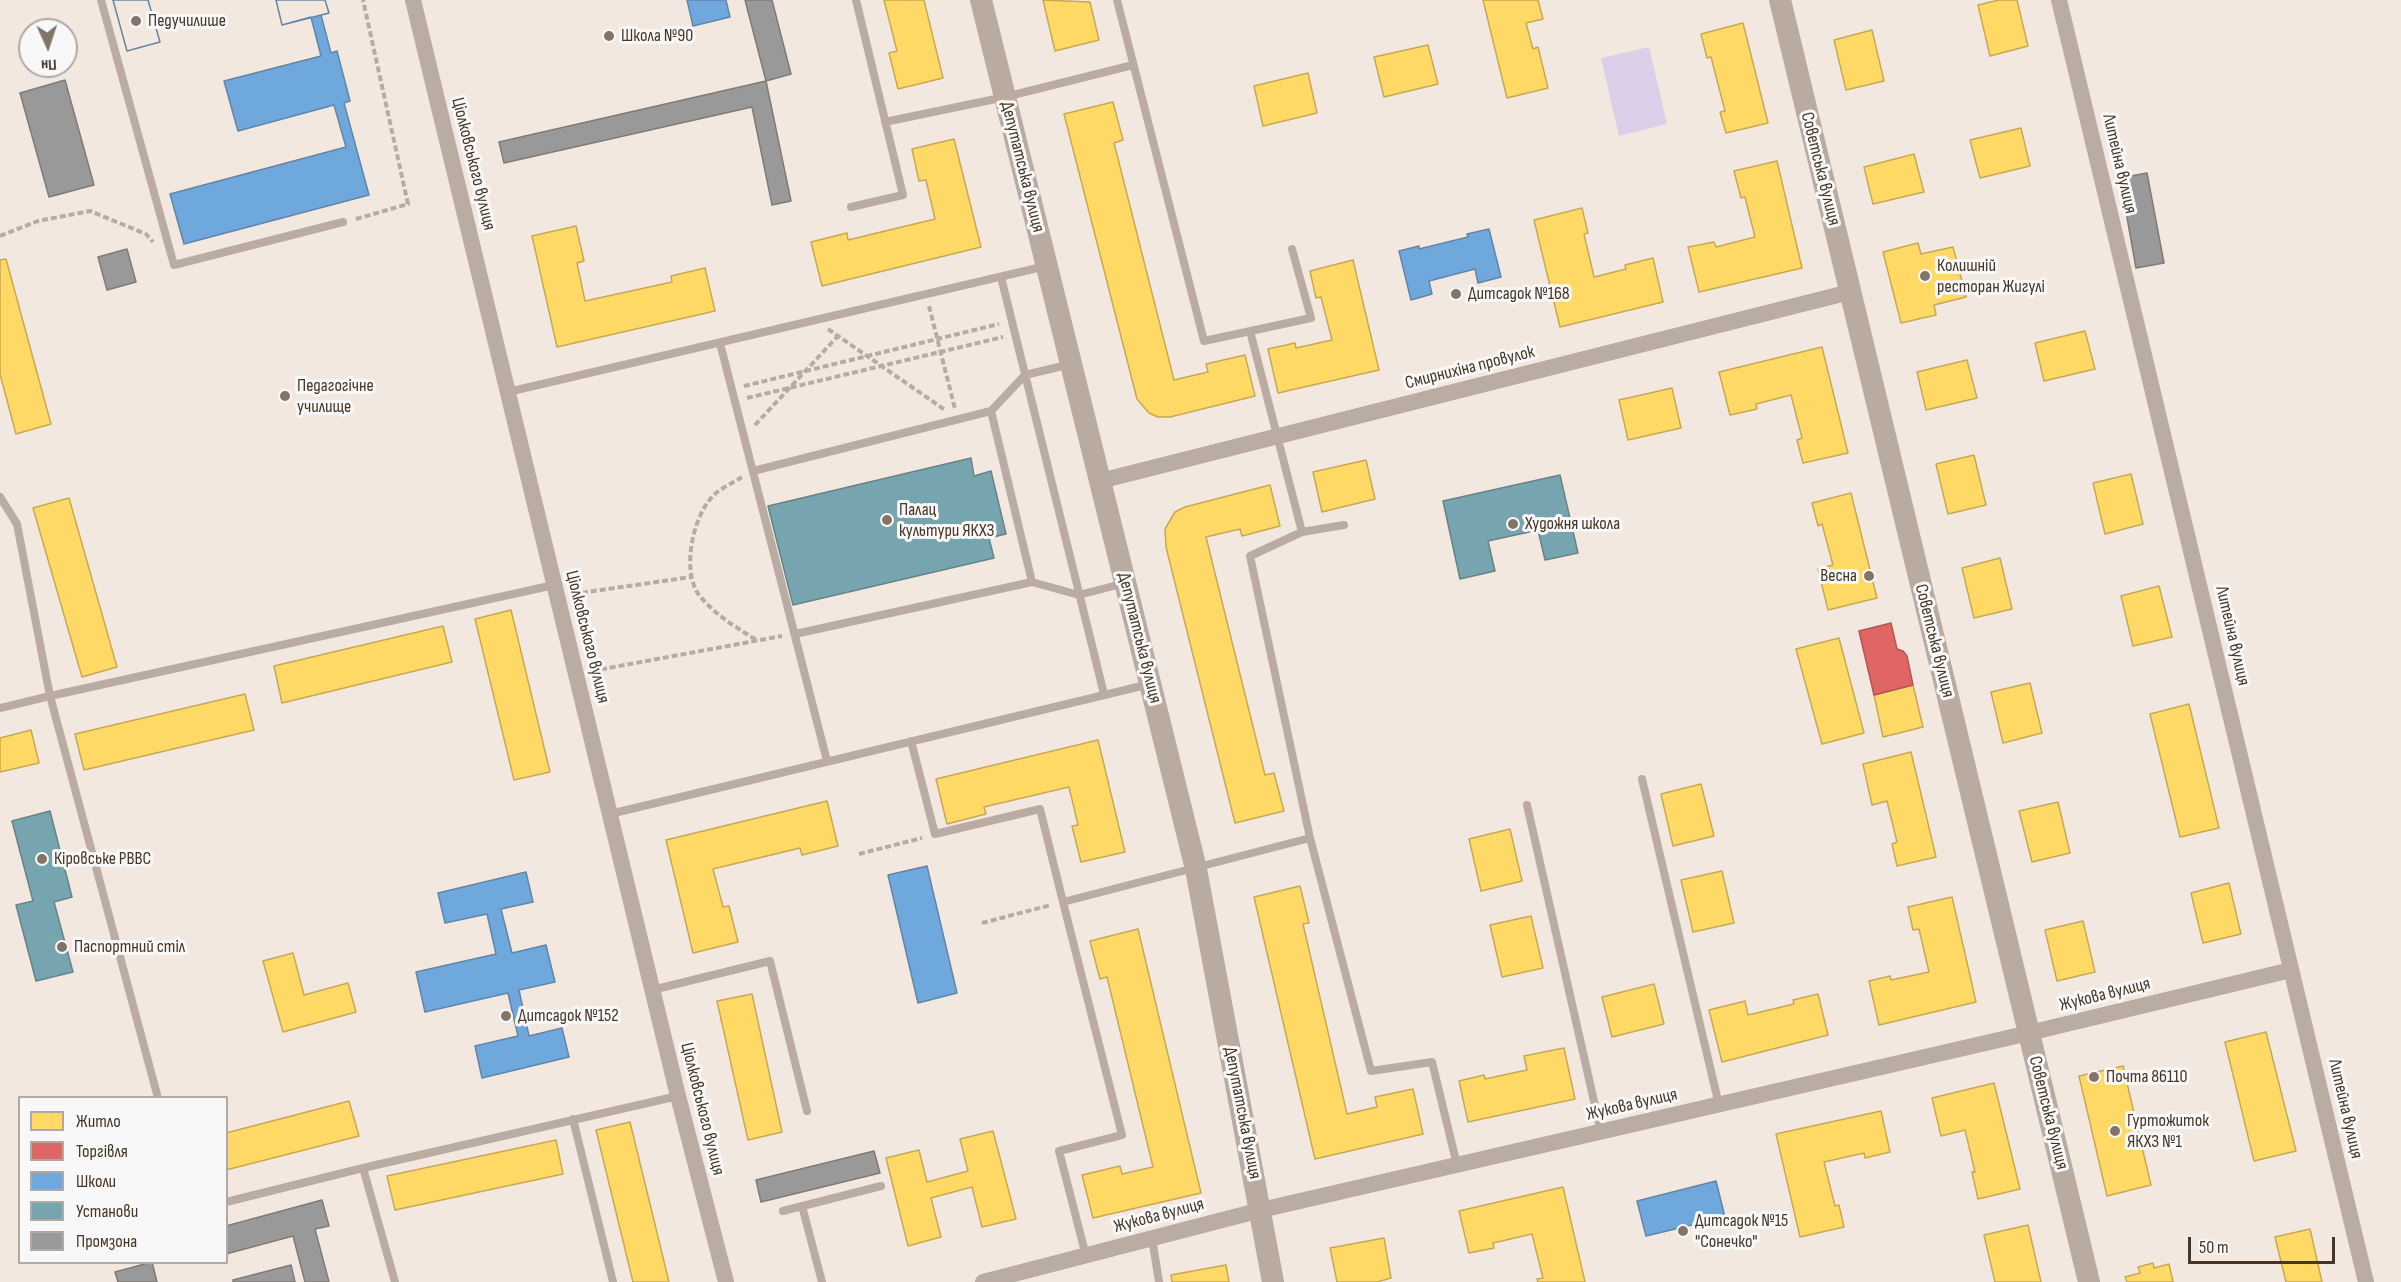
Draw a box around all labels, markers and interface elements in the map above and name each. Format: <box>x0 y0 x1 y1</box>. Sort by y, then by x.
place label: Педучилише <box>148 10 226 32</box>
marker: Педучилише <box>129 14 143 28</box>
north arrow <box>18 18 78 78</box>
place label: Школа №90 <box>621 25 693 47</box>
marker: Школа №90 <box>602 29 616 43</box>
text: Пн <box>41 55 57 74</box>
street label: Ціолковського вулиця <box>446 95 500 233</box>
street label: Депутатська вулиця <box>995 99 1049 235</box>
street label: Советська вулиця <box>1795 110 1845 228</box>
street label: Литейна вулиця <box>2097 112 2141 216</box>
place label: Колишній ресторан Жигулі <box>1937 255 2045 298</box>
marker: Колишній ресторан Жигулі <box>1918 269 1932 283</box>
place label: Дитсадок №168 <box>1468 283 1570 305</box>
marker: Дитсадок №168 <box>1449 287 1463 301</box>
street label: Смирнихіна провулок <box>1403 341 1537 395</box>
place label: Педагогічне училище <box>297 375 374 418</box>
marker: Педагогічне училище <box>278 389 292 403</box>
place label: Палац культури ЯКХЗ <box>899 499 994 542</box>
marker: Палац культури ЯКХЗ <box>880 513 894 527</box>
place label: Художня школа <box>1525 513 1620 535</box>
marker: Художня школа <box>1506 517 1520 531</box>
place label: Весна <box>1820 565 1857 587</box>
street label: Ціолковського вулиця <box>560 568 614 706</box>
marker: Весна <box>1862 569 1876 583</box>
street label: Депутатська вулиця <box>1112 570 1166 706</box>
street label: Советська вулиця <box>1909 582 1959 700</box>
street label: Литейна вулиця <box>2210 584 2254 688</box>
place label: Кіровське РВВС <box>54 848 151 870</box>
marker: Кіровське РВВС <box>35 852 49 866</box>
place label: Паспортний стіл <box>74 936 185 958</box>
marker: Паспортний стіл <box>55 940 69 954</box>
street label: Жукова вулиця <box>2057 973 2153 1017</box>
place label: Дитсадок №152 <box>518 1005 619 1027</box>
marker: Дитсадок №152 <box>499 1009 513 1023</box>
street label: Ціолковського вулиця <box>675 1040 729 1178</box>
street label: Депутатська вулиця <box>1219 1045 1265 1181</box>
street label: Советська вулиця <box>2023 1054 2073 1172</box>
street label: Литейна вулиця <box>2323 1057 2367 1161</box>
place label: Почта 86110 <box>2106 1066 2188 1088</box>
marker: Почта 86110 <box>2087 1070 2101 1084</box>
street label: Жукова вулиця <box>1584 1084 1680 1126</box>
legend <box>18 1096 228 1264</box>
place label: Гуртожиток ЯКХЗ №1 <box>2127 1110 2209 1152</box>
text: Житло <box>76 1111 121 1132</box>
marker: Гуртожиток ЯКХЗ №1 <box>2108 1124 2122 1138</box>
text: Торгівля <box>76 1141 128 1162</box>
text: Школи <box>76 1171 116 1192</box>
street label: Жукова вулиця <box>1111 1194 1207 1238</box>
text: Установи <box>76 1201 138 1222</box>
place label: Дитсадок №15 "Сонечко" <box>1695 1210 1788 1252</box>
marker: Дитсадок №15 "Сонечко" <box>1676 1224 1690 1238</box>
scale bar <box>2191 1225 2338 1263</box>
text: Промзона <box>76 1231 137 1252</box>
text: 50 m <box>2199 1237 2229 1258</box>

